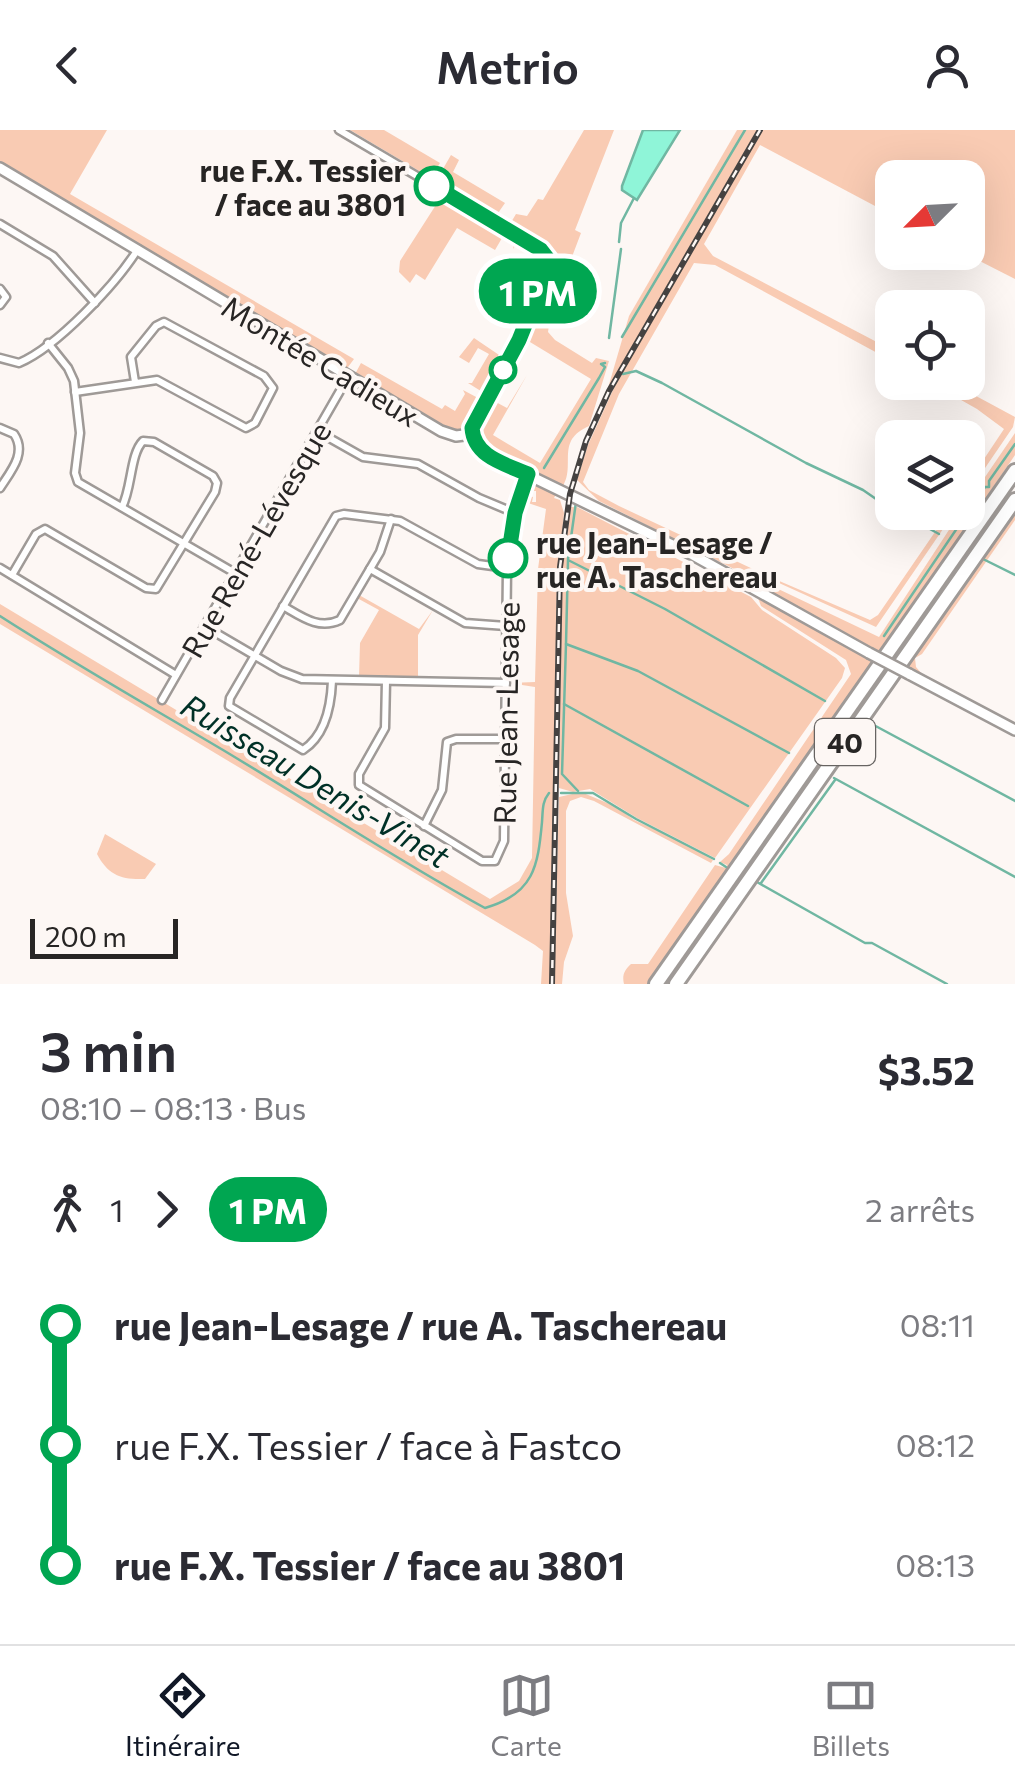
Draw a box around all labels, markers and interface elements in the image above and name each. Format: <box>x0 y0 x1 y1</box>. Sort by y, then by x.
icon: back <box>40 38 95 93</box>
text: Metrio <box>436 38 579 93</box>
icon: person <box>920 38 975 93</box>
place label: rue F.X. Tessier / face au 3801 <box>200 151 406 222</box>
north arrow <box>875 160 985 270</box>
map controls <box>875 160 985 530</box>
marker: rue F.X. Tessier / face au 3801 <box>415 167 453 205</box>
line badge: 1 PM <box>468 258 608 324</box>
text: 1 PM <box>499 270 577 313</box>
street label: Montée Cadieux <box>216 287 426 433</box>
button: locate <box>875 290 985 400</box>
unlabelled marker <box>490 357 516 383</box>
street label: Rue René-Lévesque <box>172 415 338 663</box>
button: layers <box>875 420 985 530</box>
place label: rue Jean-Lesage / rue A. Taschereau <box>536 523 778 594</box>
marker: rue Jean-Lesage / rue A. Taschereau <box>489 539 527 577</box>
street label: Rue Jean-Lesage <box>485 601 525 825</box>
water label: Ruisseau Denis-Vinet <box>175 684 458 876</box>
road number: 40 <box>815 719 875 765</box>
scale bar <box>30 914 178 958</box>
text: 200 m <box>45 919 127 953</box>
text: 3 min <box>40 1016 177 1083</box>
text: $3.52 <box>878 1046 975 1093</box>
text: 08:10 – 08:13 · Bus <box>40 1087 306 1127</box>
icon: walk <box>40 1182 95 1237</box>
icon: forward <box>139 1182 194 1237</box>
text: 1 PM <box>229 1188 307 1231</box>
text: 1 <box>110 1189 124 1229</box>
text: 2 arrêts <box>865 1189 975 1229</box>
text: rue Jean-Lesage / rue A. Taschereau <box>114 1301 727 1348</box>
text: 08:11 <box>900 1304 975 1344</box>
text: rue F.X. Tessier / face à Fastco <box>114 1421 622 1468</box>
text: 08:12 <box>896 1424 975 1464</box>
text: rue F.X. Tessier / face au 3801 <box>114 1541 625 1588</box>
text: 08:13 <box>895 1544 975 1584</box>
tab: Itinéraire <box>125 1668 241 1762</box>
tab: Carte <box>491 1668 562 1762</box>
tab: Billets <box>812 1668 890 1762</box>

